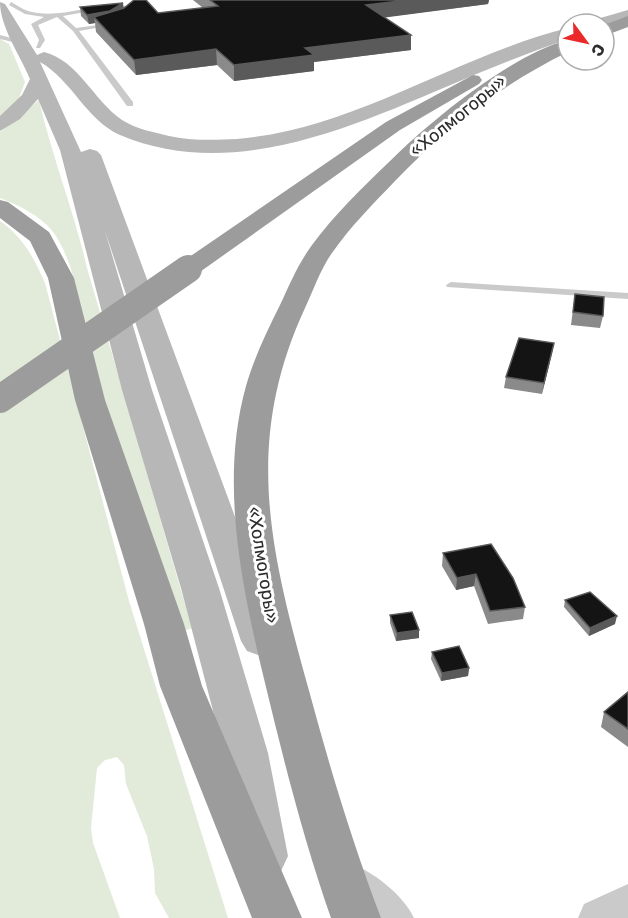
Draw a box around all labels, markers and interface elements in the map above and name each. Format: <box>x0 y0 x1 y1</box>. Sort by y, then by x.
north arrow <box>556 12 616 72</box>
text: С <box>587 40 609 60</box>
street label: «Холмогоры» <box>405 70 511 162</box>
street label: «Холмогоры» <box>243 505 283 625</box>

